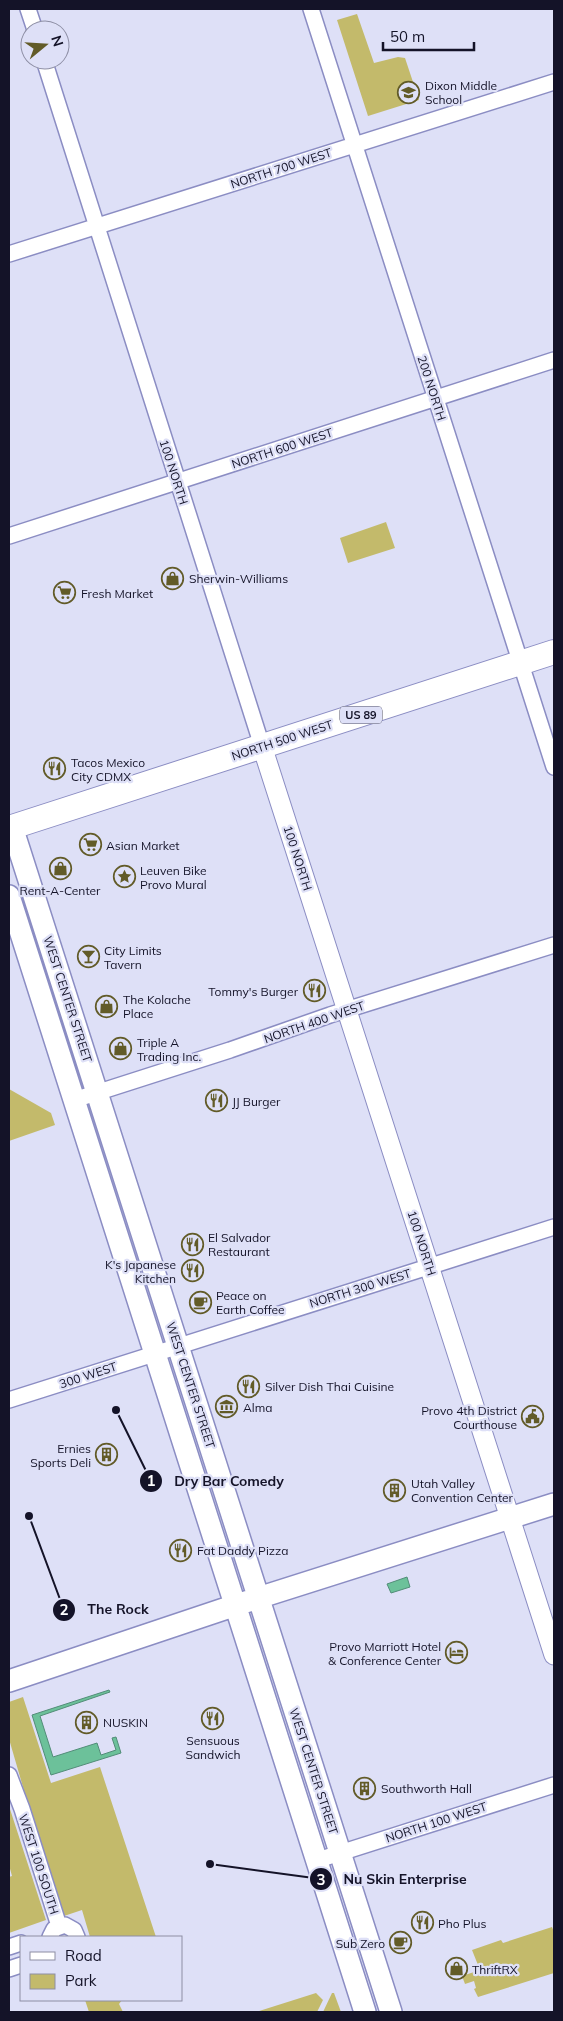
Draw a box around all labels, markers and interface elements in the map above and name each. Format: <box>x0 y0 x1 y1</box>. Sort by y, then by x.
north arrow <box>20 20 70 70</box>
scale bar <box>383 20 474 52</box>
text: 50 m <box>390 27 425 46</box>
text: N <box>47 33 68 49</box>
place label: Dixon Middle School <box>425 78 497 107</box>
school or university icon: Dixon Middle School <box>397 80 421 104</box>
street label: NORTH 700 WEST <box>229 144 334 191</box>
street label: 200 NORTH <box>414 354 450 422</box>
street label: NORTH 600 WEST <box>230 424 335 471</box>
street label: 100 NORTH <box>156 438 192 506</box>
shop icon: Sherwin-Williams <box>161 566 185 590</box>
place label: Sherwin-Williams <box>189 571 288 586</box>
supermarket icon: Fresh Market <box>53 581 77 605</box>
place label: Fresh Market <box>81 586 153 601</box>
road number: US 89 <box>340 706 382 724</box>
street label: NORTH 500 WEST <box>230 716 335 763</box>
place label: Tacos Mexico City CDMX <box>71 755 145 784</box>
restaurant icon: Tacos Mexico City CDMX <box>43 757 67 781</box>
street label: 100 NORTH <box>280 824 316 892</box>
supermarket icon: Asian Market <box>78 833 102 857</box>
place label: Asian Market <box>106 838 180 853</box>
shop icon: Rent-A-Center <box>48 857 72 881</box>
place label: Leuven Bike Provo Mural <box>140 863 207 892</box>
place icon: Leuven Bike Provo Mural <box>112 865 136 889</box>
place label: Rent-A-Center <box>20 883 101 898</box>
street label: WEST CENTER STREET <box>40 934 96 1065</box>
place label: City Limits Tavern <box>104 943 162 972</box>
bar icon: City Limits Tavern <box>76 945 100 969</box>
restaurant icon: Tommy's Burger <box>302 979 326 1003</box>
place label: Tommy's Burger <box>208 984 299 999</box>
place label: The Kolache Place <box>123 992 191 1021</box>
shop icon: The Kolache Place <box>95 994 119 1018</box>
street label: NORTH 400 WEST <box>262 998 367 1046</box>
place label: Triple A Trading Inc. <box>137 1035 201 1064</box>
shop icon: Triple A Trading Inc. <box>109 1037 133 1061</box>
restaurant icon: JJ Burger <box>204 1089 228 1113</box>
place label: JJ Burger <box>232 1094 281 1109</box>
street label: 100 NORTH <box>404 1209 440 1277</box>
place label: El Salvador Restaurant <box>208 1230 271 1259</box>
restaurant icon: El Salvador Restaurant <box>180 1232 204 1256</box>
place label: K's Japanese Kitchen <box>105 1257 176 1286</box>
restaurant icon: K's Japanese Kitchen <box>180 1259 204 1283</box>
street label: NORTH 300 WEST <box>307 1265 413 1311</box>
place label: Peace on Earth Coffee <box>216 1288 285 1317</box>
cafe icon: Peace on Earth Coffee <box>188 1290 212 1314</box>
street label: WEST CENTER STREET <box>163 1320 219 1451</box>
street label: 300 WEST <box>57 1358 119 1391</box>
restaurant icon: Silver Dish Thai Cuisine <box>237 1374 261 1398</box>
place label: Silver Dish Thai Cuisine <box>265 1379 394 1394</box>
museum icon: Alma <box>215 1395 239 1419</box>
place label: Alma <box>243 1400 272 1415</box>
place label: Provo 4th District Courthouse <box>421 1403 517 1432</box>
public building icon: Provo 4th District Courthouse <box>521 1405 545 1429</box>
place label: Ernies Sports Deli <box>30 1441 91 1470</box>
building icon: Ernies Sports Deli <box>95 1443 119 1467</box>
callout: Dry Bar Comedy <box>139 1466 293 1495</box>
text: 1 <box>146 1471 156 1490</box>
text: Dry Bar Comedy <box>174 1472 284 1490</box>
place label: Utah Valley Convention Center <box>411 1476 514 1505</box>
building icon: Utah Valley Convention Center <box>383 1478 407 1502</box>
restaurant icon: Fat Daddy Pizza <box>169 1538 193 1562</box>
place label: Fat Daddy Pizza <box>197 1543 288 1558</box>
callout: The Rock <box>52 1595 158 1624</box>
text: 2 <box>59 1600 69 1619</box>
text: The Rock <box>87 1600 149 1618</box>
place label: Provo Marriott Hotel & Conference Center <box>328 1639 442 1668</box>
hotel icon: Provo Marriott Hotel & Conference Center <box>445 1641 469 1665</box>
street label: WEST CENTER STREET <box>286 1706 342 1837</box>
restaurant icon: Sensuous Sandwich <box>201 1707 225 1731</box>
building icon: NUSKIN <box>75 1710 99 1734</box>
place label: NUSKIN <box>103 1715 148 1730</box>
place label: Sensuous Sandwich <box>185 1733 241 1762</box>
building icon: Southworth Hall <box>353 1776 377 1800</box>
place label: Southworth Hall <box>381 1781 472 1796</box>
street label: NORTH 100 WEST <box>384 1798 489 1845</box>
street label: WEST 100 SOUTH <box>16 1812 62 1916</box>
callout: Nu Skin Enterprise <box>308 1865 476 1894</box>
text: 3 <box>316 1870 326 1889</box>
text: Nu Skin Enterprise <box>343 1870 467 1888</box>
restaurant icon: Pho Plus <box>410 1911 434 1935</box>
place label: Pho Plus <box>438 1916 486 1931</box>
cafe icon: Sub Zero <box>389 1931 413 1955</box>
legend <box>20 1936 182 2001</box>
place label: Sub Zero <box>336 1936 385 1951</box>
text: Road <box>65 1946 102 1965</box>
shop icon: ThriftRX <box>444 1957 468 1981</box>
place label: ThriftRX <box>472 1962 518 1977</box>
text: Park <box>65 1971 97 1990</box>

